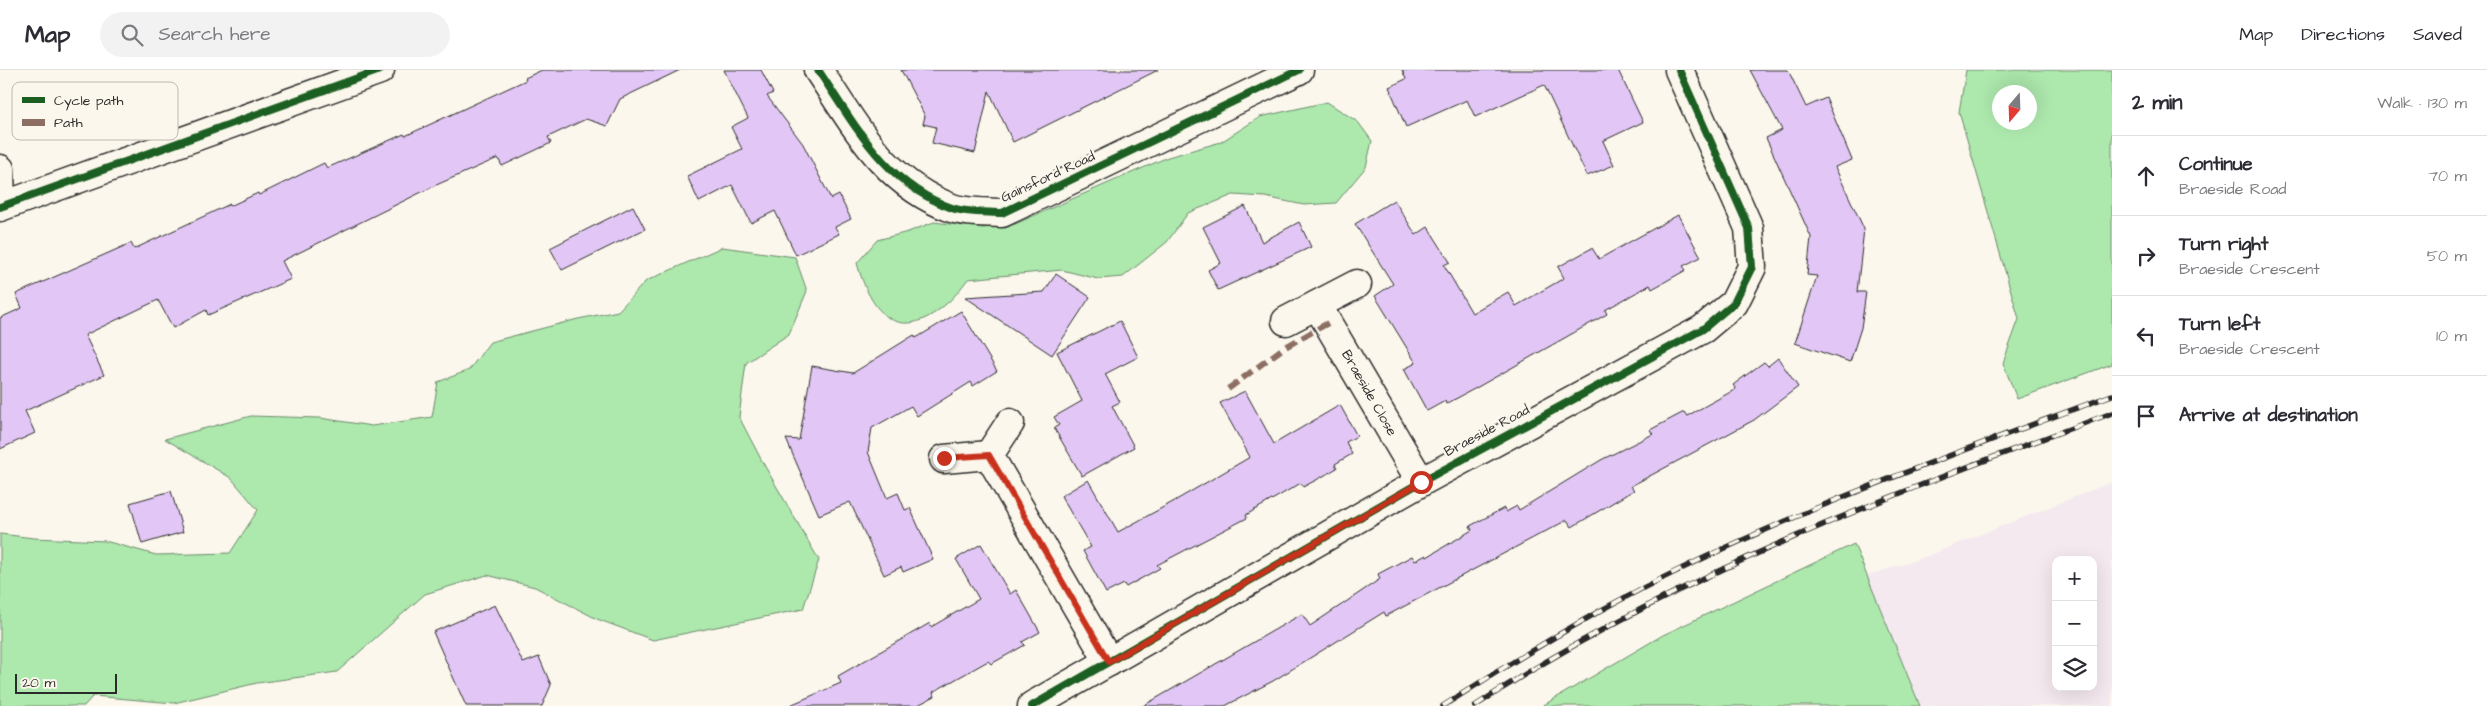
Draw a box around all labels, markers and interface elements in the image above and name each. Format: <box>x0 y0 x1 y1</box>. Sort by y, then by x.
search box <box>100 12 450 57</box>
text: Map <box>25 18 70 52</box>
icon: search <box>118 21 146 49</box>
text: Search here <box>158 21 271 48</box>
text: Map <box>2239 22 2273 47</box>
text: Directions <box>2301 22 2385 47</box>
text: Saved <box>2413 22 2462 47</box>
legend <box>12 82 178 140</box>
north arrow <box>1992 85 2037 130</box>
text: 2 min <box>2132 88 2182 117</box>
text: Cycle path <box>54 91 123 111</box>
text: Walk · 130 m <box>2377 92 2467 114</box>
text: Path <box>54 113 83 133</box>
street label: Gainsford Road <box>998 146 1098 208</box>
text: Continue <box>2179 151 2253 178</box>
icon: ahead <box>2132 162 2160 190</box>
text: 70 m <box>2428 165 2467 187</box>
text: Braeside Road <box>2179 178 2286 200</box>
text: Turn right <box>2179 231 2268 258</box>
icon: right <box>2132 242 2160 270</box>
text: 50 m <box>2427 245 2467 267</box>
text: Braeside Crescent <box>2179 258 2320 280</box>
text: Turn left <box>2179 311 2260 338</box>
icon: left <box>2132 322 2160 350</box>
text: 10 m <box>2436 325 2467 347</box>
text: Braeside Crescent <box>2179 338 2320 360</box>
street label: Braeside Close <box>1336 346 1402 440</box>
street label: Braeside Road <box>1441 400 1533 462</box>
icon: arrive <box>2132 402 2160 430</box>
text: Arrive at destination <box>2179 402 2358 429</box>
route end <box>933 447 956 470</box>
route start <box>1410 471 1433 494</box>
map controls <box>2052 556 2097 691</box>
button: + <box>2052 556 2097 601</box>
button: − <box>2052 601 2097 646</box>
button: layers <box>2052 646 2097 691</box>
scale bar <box>15 671 118 694</box>
text: 20 m <box>22 673 55 693</box>

